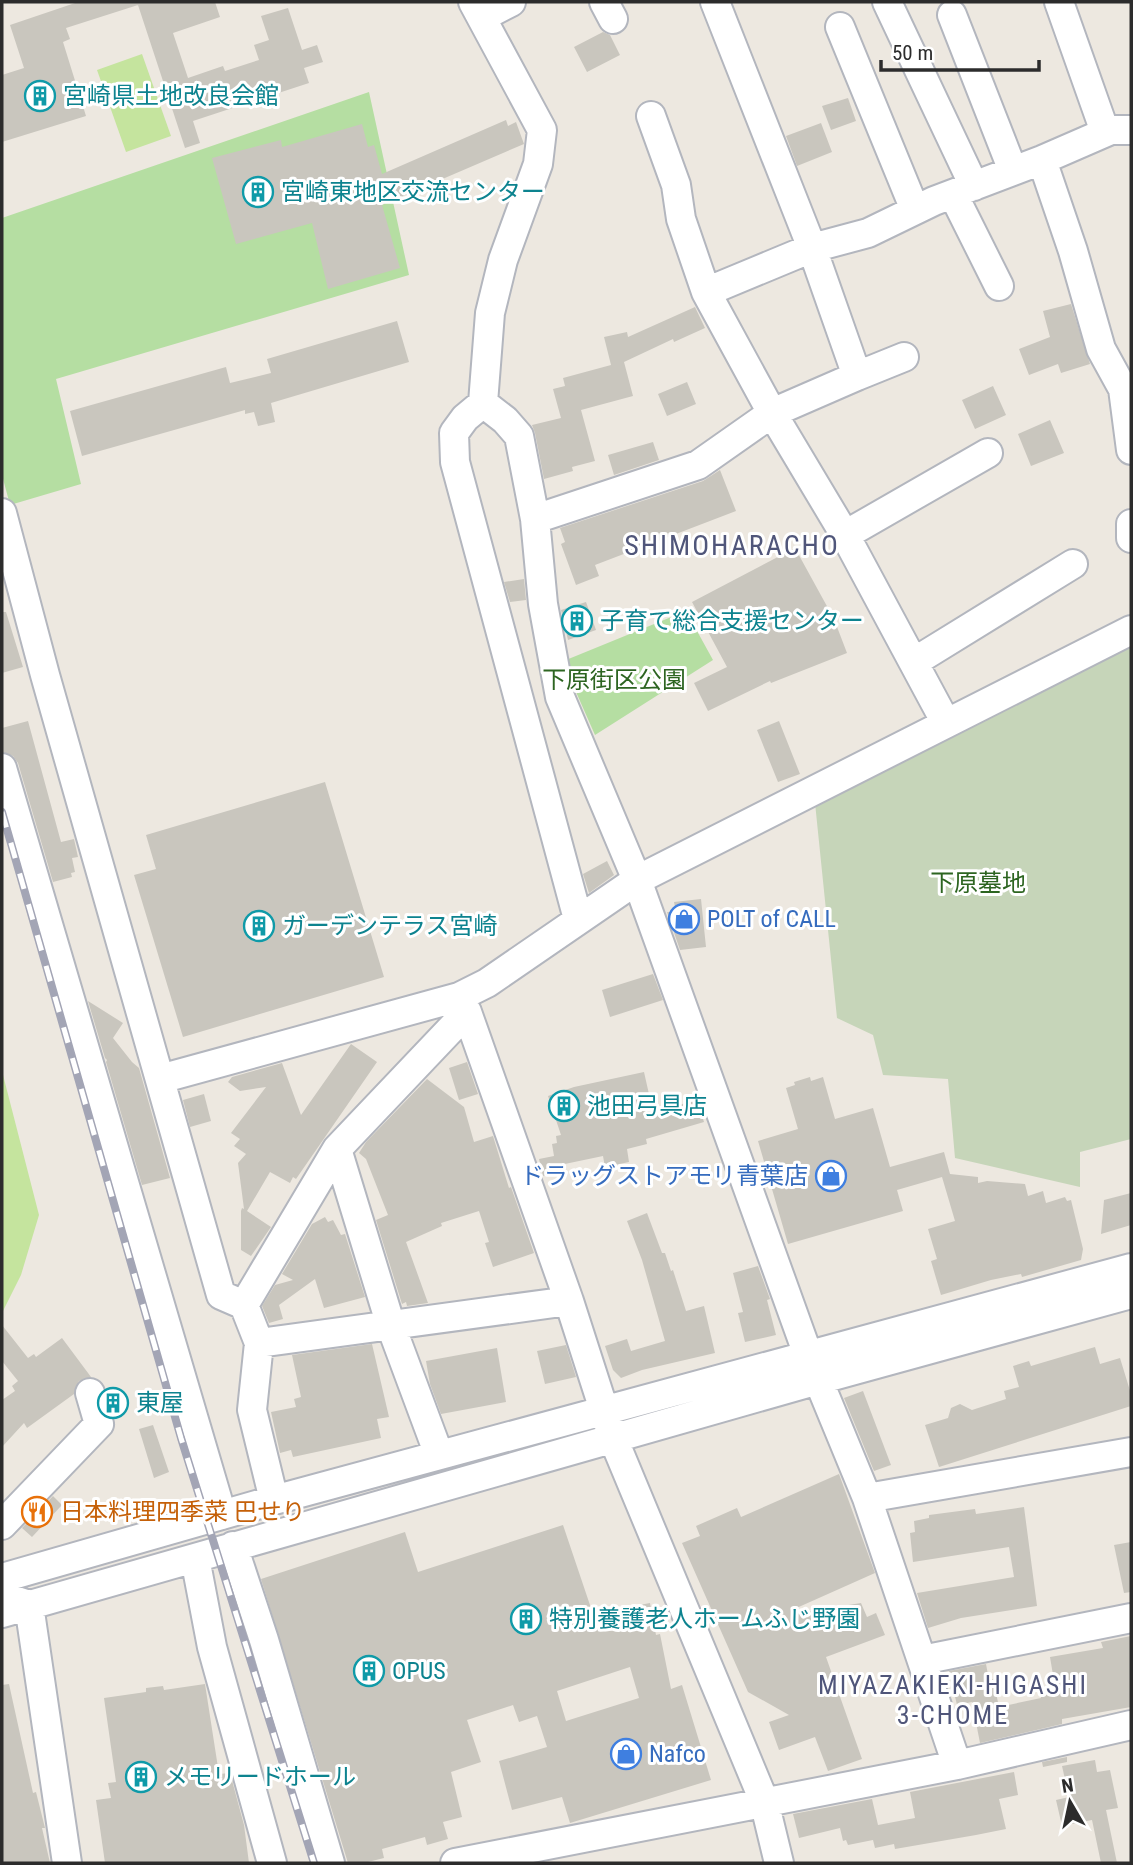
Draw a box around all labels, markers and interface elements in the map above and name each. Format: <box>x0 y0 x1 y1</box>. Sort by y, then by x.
scale bar <box>881 28 1038 72</box>
text: 50 m <box>892 41 933 65</box>
building icon: 宮崎県土地改良会館 <box>23 79 57 113</box>
place label: 宮崎県土地改良会館 <box>63 82 279 110</box>
building icon: 宮崎東地区交流センター <box>241 175 275 209</box>
place label: 宮崎東地区交流センター <box>281 178 545 206</box>
district label: SHIMOHARACHO <box>624 529 840 562</box>
building icon: 子育て総合支援センター <box>560 604 594 638</box>
place label: 子育て総合支援センター <box>600 607 864 635</box>
park label: 下原街区公園 <box>542 666 686 694</box>
park label: 下原墓地 <box>930 869 1026 897</box>
shop icon: POLT of CALL <box>667 902 701 936</box>
place label: POLT of CALL <box>707 905 836 933</box>
building icon: ガーデンテラス宮崎 <box>242 909 276 943</box>
place label: ガーデンテラス宮崎 <box>282 912 498 940</box>
building icon: 池田弓具店 <box>547 1089 581 1123</box>
place label: 池田弓具店 <box>587 1092 707 1120</box>
shop icon: ドラッグストアモリ青葉店 <box>814 1159 848 1193</box>
place label: ドラッグストアモリ青葉店 <box>520 1162 808 1190</box>
building icon: 東屋 <box>96 1386 130 1420</box>
place label: 東屋 <box>136 1389 184 1417</box>
restaurant icon: 日本料理四季菜 巴せり <box>20 1495 54 1529</box>
place label: 日本料理四季菜 巴せり <box>60 1498 306 1526</box>
building icon: 特別養護老人ホームふじ野園 <box>509 1602 543 1636</box>
place label: 特別養護老人ホームふじ野園 <box>549 1605 860 1633</box>
building icon: OPUS <box>352 1654 386 1688</box>
place label: OPUS <box>392 1657 446 1685</box>
district label: MIYAZAKIEKI-HIGASHI 3-CHOME <box>818 1670 1088 1730</box>
shop icon: Nafco <box>609 1737 643 1771</box>
place label: Nafco <box>649 1740 706 1768</box>
building icon: メモリードホール <box>124 1760 158 1794</box>
place label: メモリードホール <box>164 1763 356 1791</box>
north arrow <box>1035 1767 1105 1837</box>
text: N <box>1060 1773 1075 1798</box>

